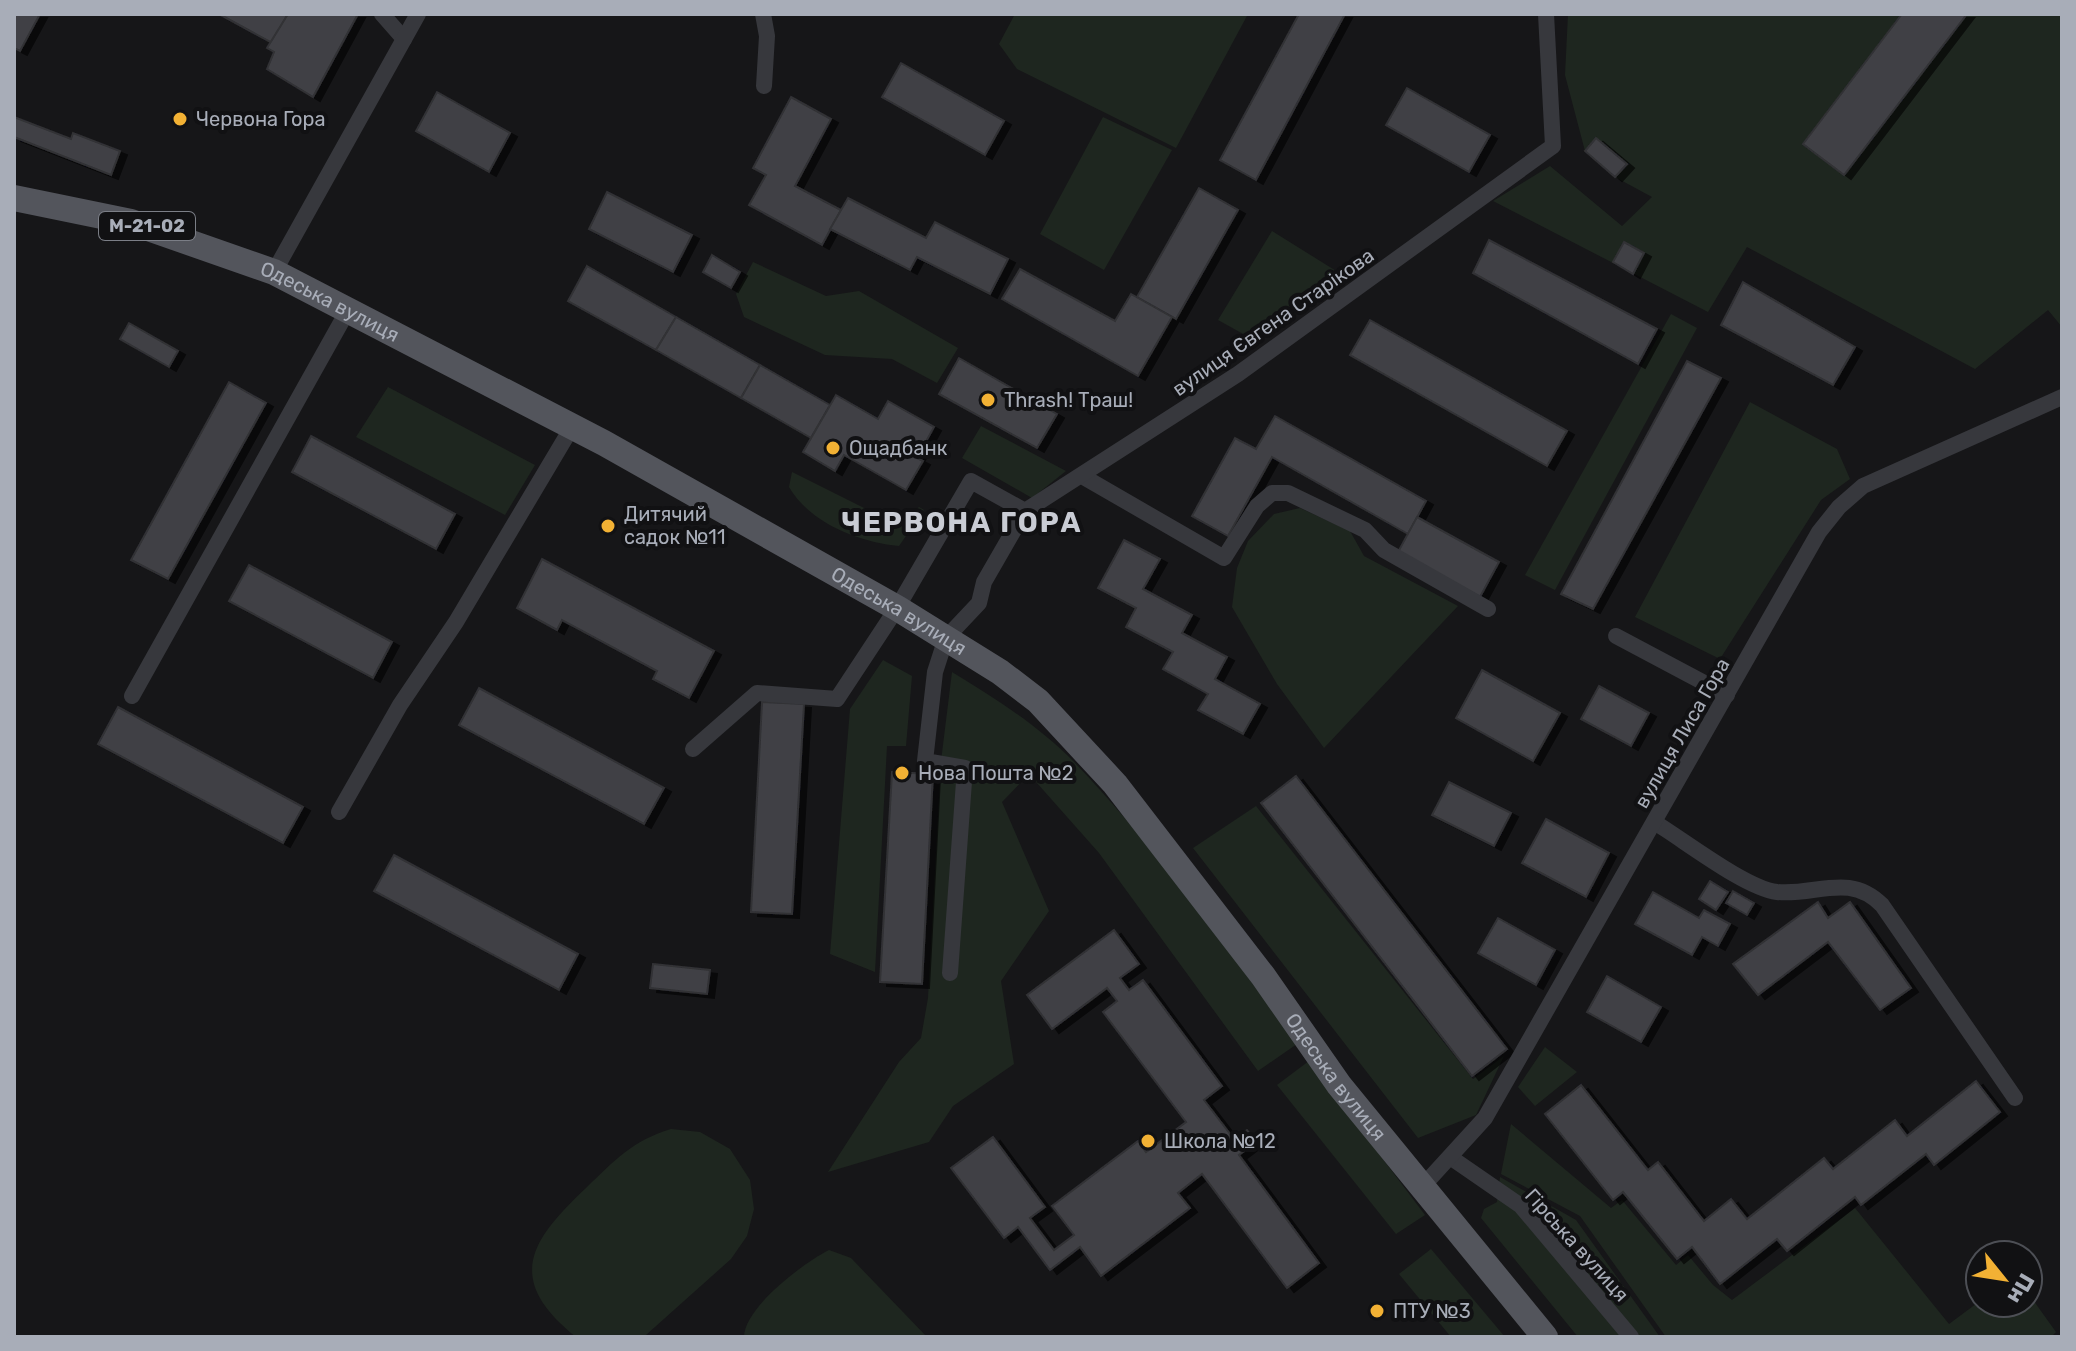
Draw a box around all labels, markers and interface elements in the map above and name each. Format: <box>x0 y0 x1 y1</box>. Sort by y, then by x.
place label: Червона Гора <box>196 107 325 131</box>
marker: Червона Гора <box>171 110 189 128</box>
road number: М-21-02 <box>99 212 195 240</box>
street label: вулиця Євгена Старікова <box>1168 243 1378 401</box>
street label: Одеська вулиця <box>257 256 404 347</box>
place label: Thrash! Траш! <box>1004 388 1133 412</box>
marker: Thrash! Траш! <box>979 391 997 409</box>
place label: Ощадбанк <box>849 436 948 460</box>
marker: Ощадбанк <box>824 439 842 457</box>
place label: Дитячий садок №11 <box>624 502 725 549</box>
district label: ЧЕРВОНА ГОРА <box>841 506 1083 539</box>
marker: Дитячий садок №11 <box>599 517 617 535</box>
street label: Одеська вулиця <box>827 562 971 660</box>
street label: вулиця Лиса Гора <box>1629 654 1735 812</box>
place label: Нова Пошта №2 <box>918 761 1073 785</box>
marker: Нова Пошта №2 <box>893 764 911 782</box>
street label: Одеська вулиця <box>1281 1008 1391 1145</box>
place label: Школа №12 <box>1164 1129 1276 1153</box>
marker: Школа №12 <box>1139 1132 1157 1150</box>
street label: Гірська вулиця <box>1520 1184 1634 1306</box>
north arrow <box>1964 1239 2044 1319</box>
text: Пн <box>2002 1269 2040 1309</box>
place label: ПТУ №3 <box>1393 1299 1471 1323</box>
marker: ПТУ №3 <box>1368 1302 1386 1320</box>

